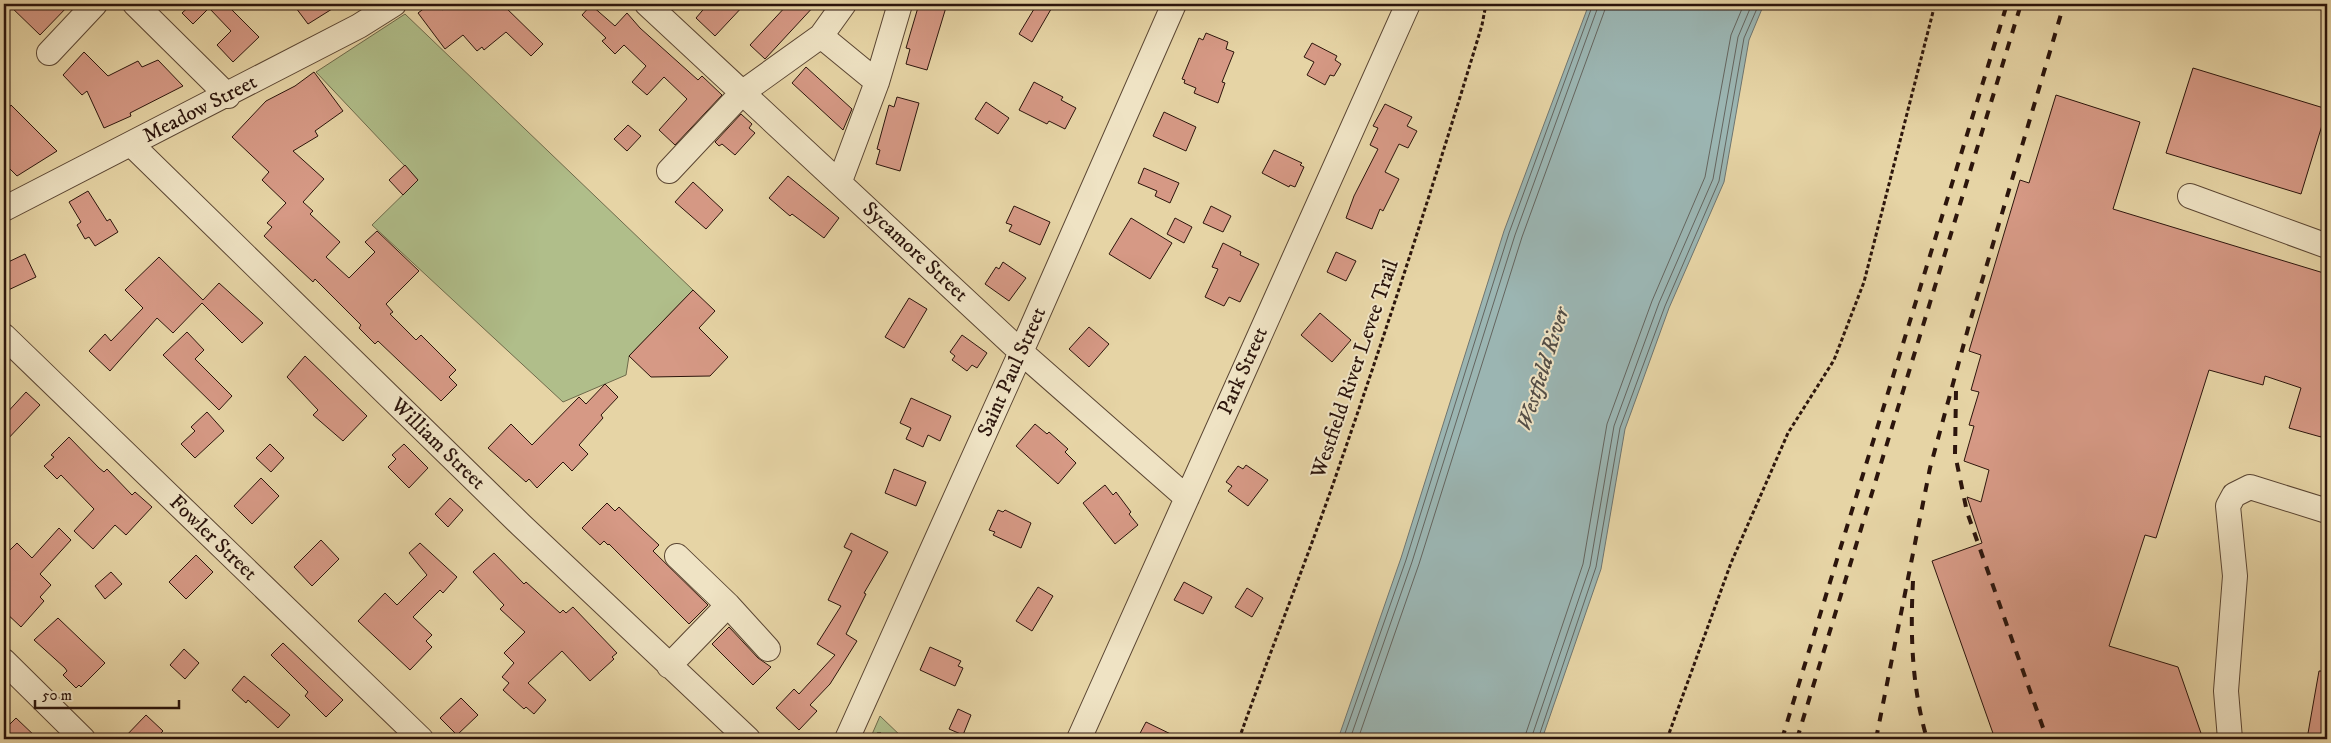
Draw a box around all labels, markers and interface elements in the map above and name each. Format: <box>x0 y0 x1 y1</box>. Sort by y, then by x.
street label: Meadow Street <box>139 69 262 149</box>
street label: Sycamore Street <box>857 196 973 308</box>
street label: Westfield River Levee Trail <box>1305 256 1405 483</box>
water label: Westfield River <box>1510 302 1576 434</box>
street label: Saint Paul Street <box>972 303 1052 441</box>
street label: Park Street <box>1212 323 1274 419</box>
street label: William Street <box>385 392 491 496</box>
street label: Fowler Street <box>164 490 263 587</box>
scale bar <box>35 678 179 710</box>
text: 50 m <box>42 686 72 705</box>

